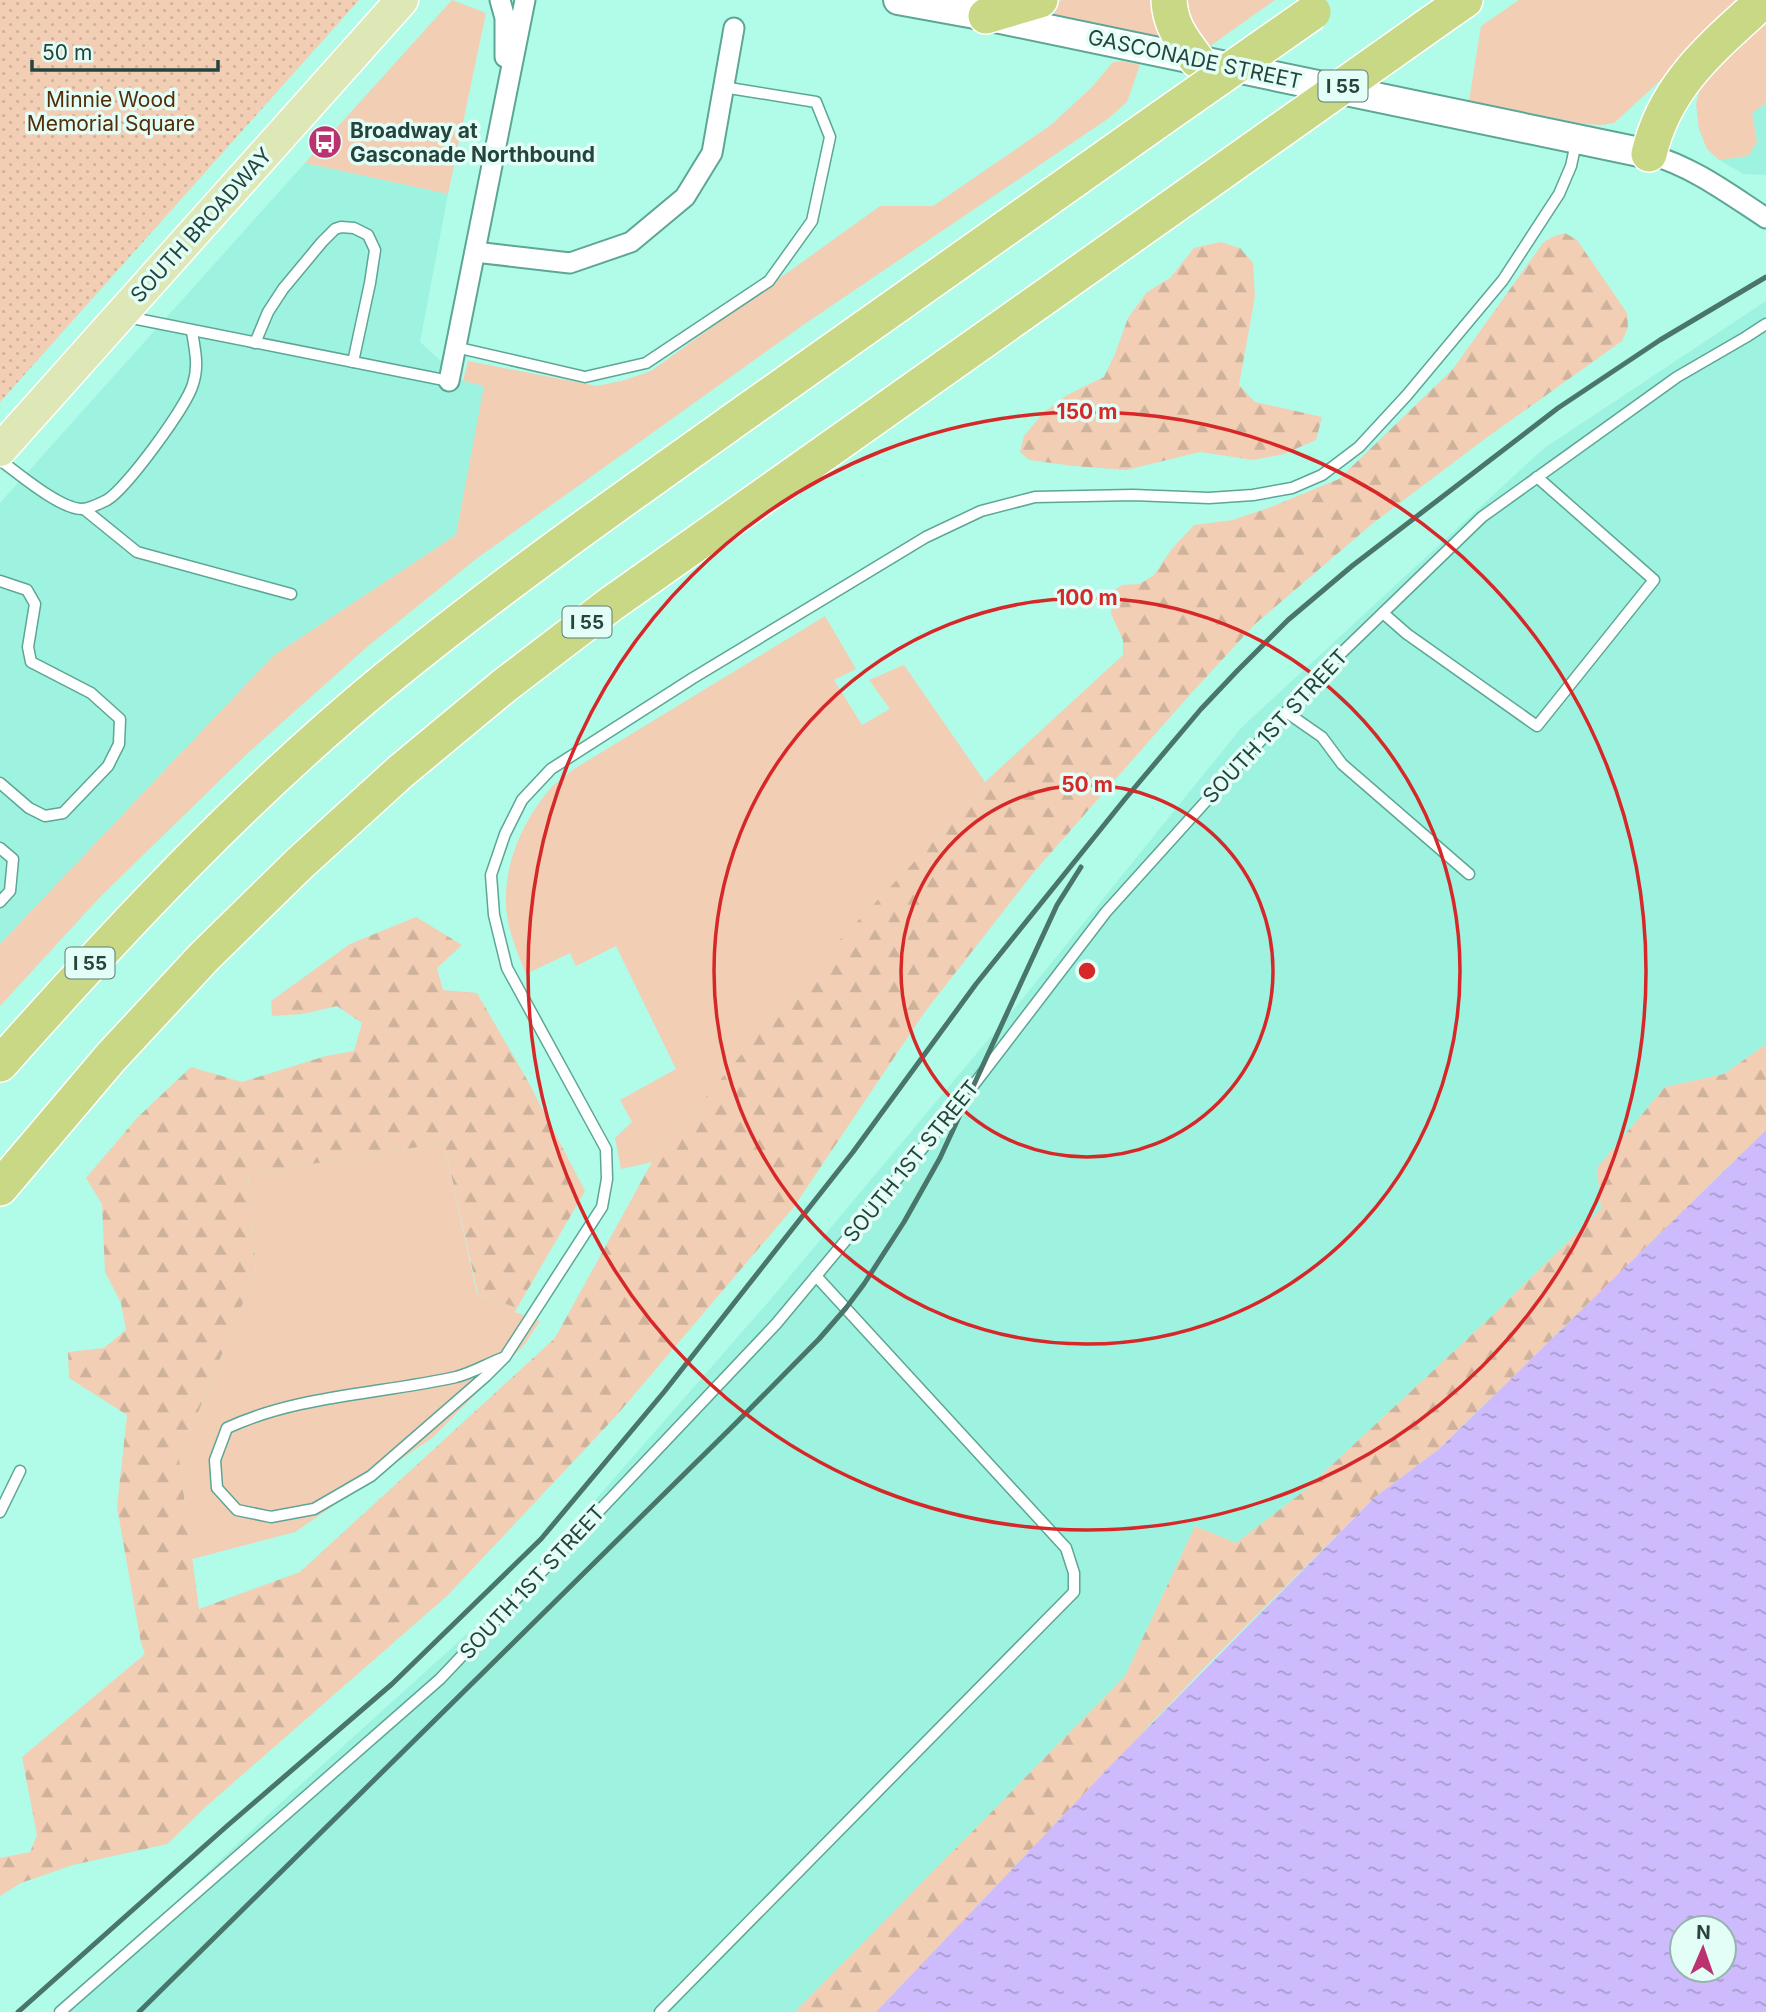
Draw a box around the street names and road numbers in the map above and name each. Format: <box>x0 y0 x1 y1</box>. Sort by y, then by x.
street label: GASCONADE STREET <box>1086 24 1304 94</box>
road number: I 55 <box>1318 71 1368 102</box>
street label: SOUTH BROADWAY <box>125 143 277 307</box>
road number: I 55 <box>562 607 612 638</box>
street label: SOUTH 1ST STREET <box>1197 644 1353 808</box>
road number: I 55 <box>66 948 114 979</box>
street label: SOUTH 1ST STREET <box>838 1075 984 1247</box>
street label: SOUTH 1ST STREET <box>454 1500 610 1664</box>

